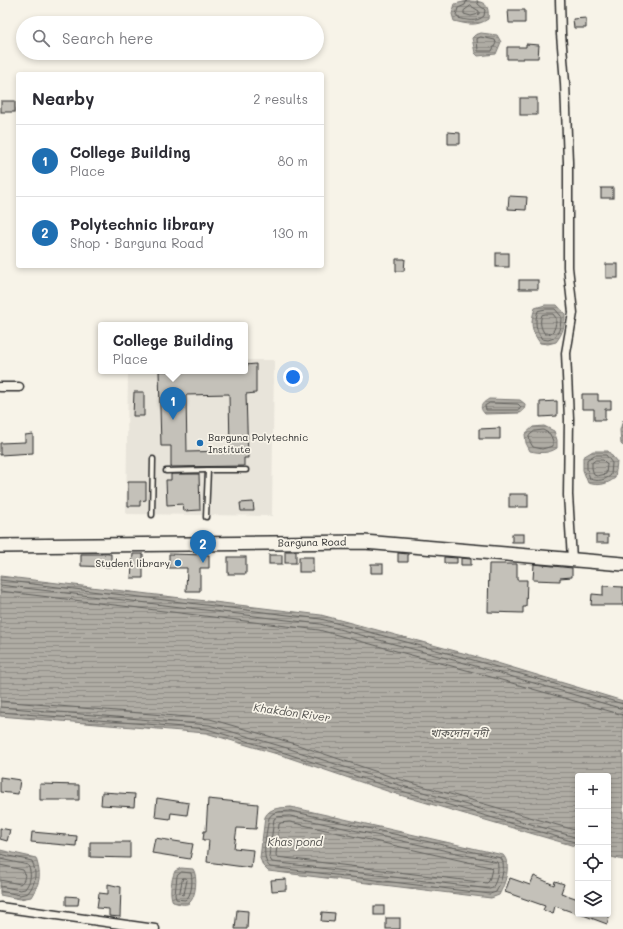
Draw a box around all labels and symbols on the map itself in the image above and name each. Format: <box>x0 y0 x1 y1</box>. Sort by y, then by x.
your location <box>283 367 303 387</box>
pin: 1 <box>160 387 186 420</box>
place label: Barguna Polytechnic Institute <box>208 430 308 456</box>
marker: Barguna Polytechnic Institute <box>195 438 205 448</box>
pin: 2 <box>190 530 216 563</box>
street label: Barguna Road <box>278 534 346 550</box>
place label: Student library <box>95 556 170 570</box>
marker: Student library <box>173 558 183 568</box>
water label: Khakdon River <box>253 699 332 725</box>
water label: খাকদোন নদী <box>430 725 490 740</box>
water label: Khas pond <box>268 834 324 849</box>

